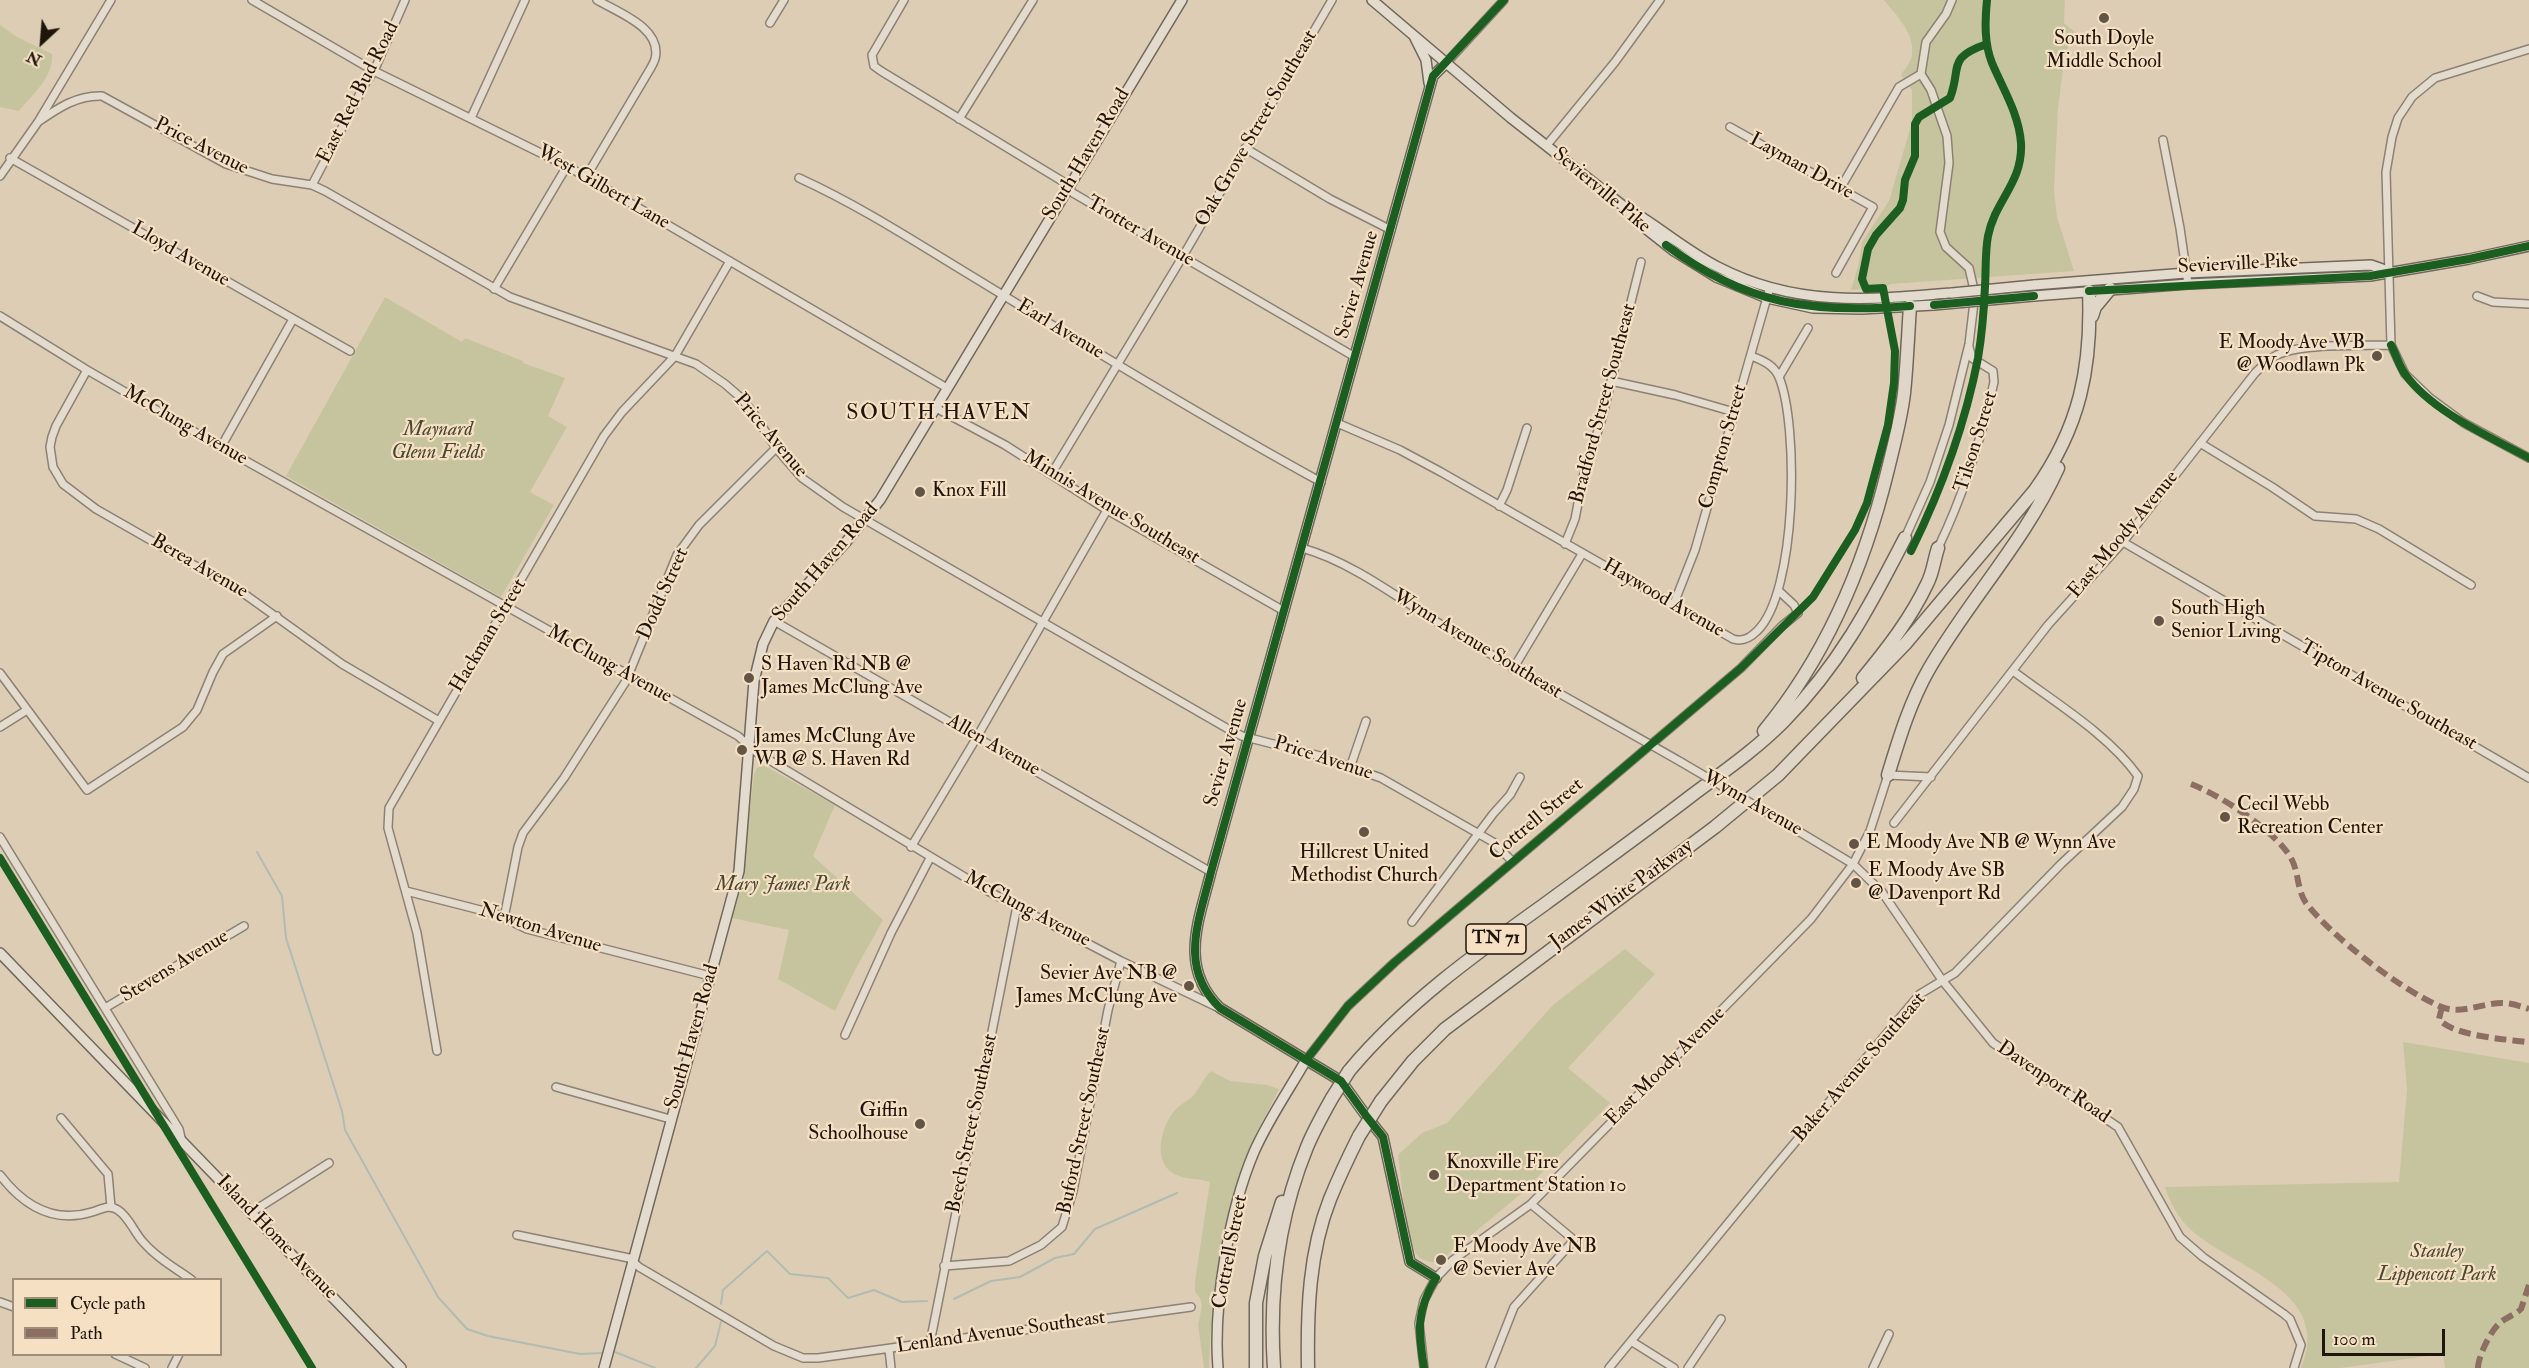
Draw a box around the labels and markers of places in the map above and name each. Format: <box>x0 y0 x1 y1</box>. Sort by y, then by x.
marker: South Doyle Middle School <box>2097 11 2111 25</box>
place label: South Doyle Middle School <box>2046 28 2162 75</box>
place label: E Moody Ave WB @ Woodlawn Pk <box>2219 332 2365 379</box>
marker: E Moody Ave WB @ Woodlawn Pk <box>2370 349 2384 363</box>
place label: Knox Fill <box>932 480 1007 504</box>
marker: Knox Fill <box>913 485 927 499</box>
place label: South High Senior Living <box>2171 598 2281 645</box>
marker: South High Senior Living <box>2152 614 2166 628</box>
place label: S Haven Rd NB @ James McClung Ave <box>761 654 922 701</box>
marker: S Haven Rd NB @ James McClung Ave <box>742 671 756 685</box>
place label: James McClung Ave WB @ S. Haven Rd <box>754 726 915 773</box>
marker: James McClung Ave WB @ S. Haven Rd <box>735 743 749 757</box>
place label: Cecil Webb Recreation Center <box>2237 794 2383 841</box>
marker: Cecil Webb Recreation Center <box>2218 810 2232 824</box>
marker: Hillcrest United Methodist Church <box>1357 825 1371 839</box>
place label: E Moody Ave NB @ Wynn Ave <box>1866 832 2116 856</box>
marker: E Moody Ave NB @ Wynn Ave <box>1847 837 1861 851</box>
place label: Hillcrest United Methodist Church <box>1290 842 1438 889</box>
place label: E Moody Ave SB @ Davenport Rd <box>1868 860 2005 907</box>
marker: E Moody Ave SB @ Davenport Rd <box>1849 876 1863 890</box>
place label: Sevier Ave NB @ James McClung Ave <box>1016 963 1177 1010</box>
marker: Sevier Ave NB @ James McClung Ave <box>1182 979 1196 993</box>
place label: Giffin Schoolhouse <box>808 1100 908 1147</box>
marker: Giffin Schoolhouse <box>913 1117 927 1131</box>
place label: Knoxville Fire Department Station 10 <box>1446 1152 1627 1199</box>
marker: Knoxville Fire Department Station 10 <box>1427 1168 1441 1182</box>
place label: E Moody Ave NB @ Sevier Ave <box>1453 1236 1597 1283</box>
marker: E Moody Ave NB @ Sevier Ave <box>1434 1253 1448 1267</box>

